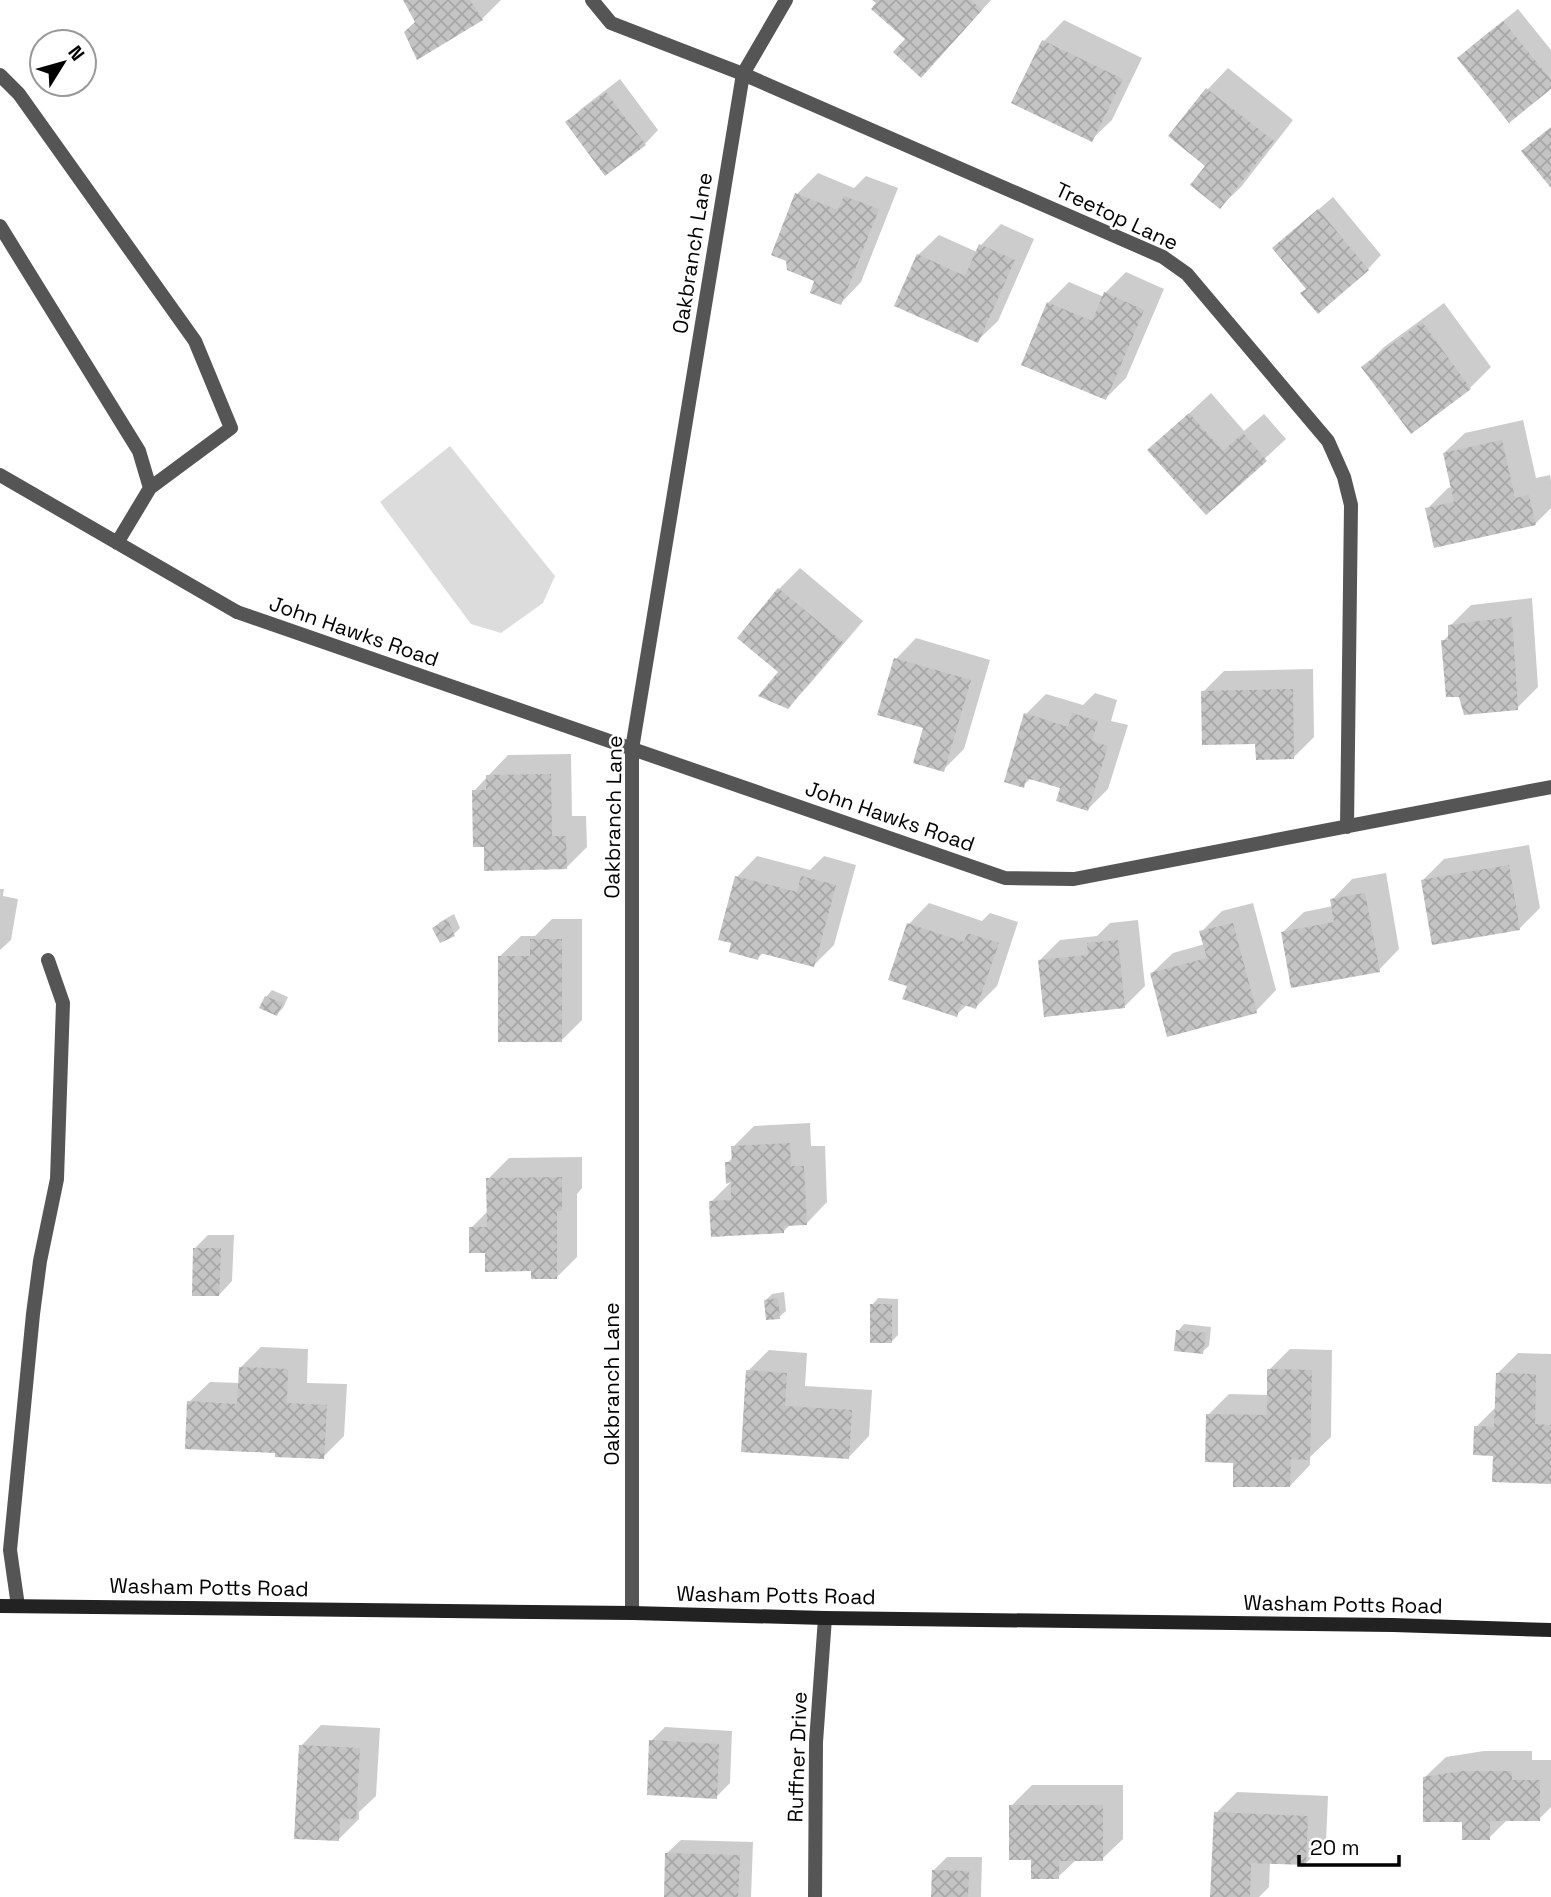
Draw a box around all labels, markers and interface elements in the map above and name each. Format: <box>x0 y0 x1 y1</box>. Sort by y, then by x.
north arrow <box>28 28 98 98</box>
text: N <box>62 40 90 66</box>
street label: Oakbranch Lane <box>666 170 718 336</box>
street label: Treetop Lane <box>1051 176 1183 256</box>
street label: John Hawks Road <box>266 589 442 673</box>
street label: Oakbranch Lane <box>598 735 628 899</box>
street label: John Hawks Road <box>802 774 978 858</box>
street label: Oakbranch Lane <box>598 1302 625 1466</box>
street label: Washam Potts Road <box>109 1572 309 1602</box>
street label: Washam Potts Road <box>676 1580 876 1610</box>
street label: Washam Potts Road <box>1243 1589 1443 1619</box>
street label: Ruffner Drive <box>781 1691 813 1823</box>
scale bar <box>1299 1824 1399 1868</box>
text: 20 m <box>1310 1834 1360 1861</box>

